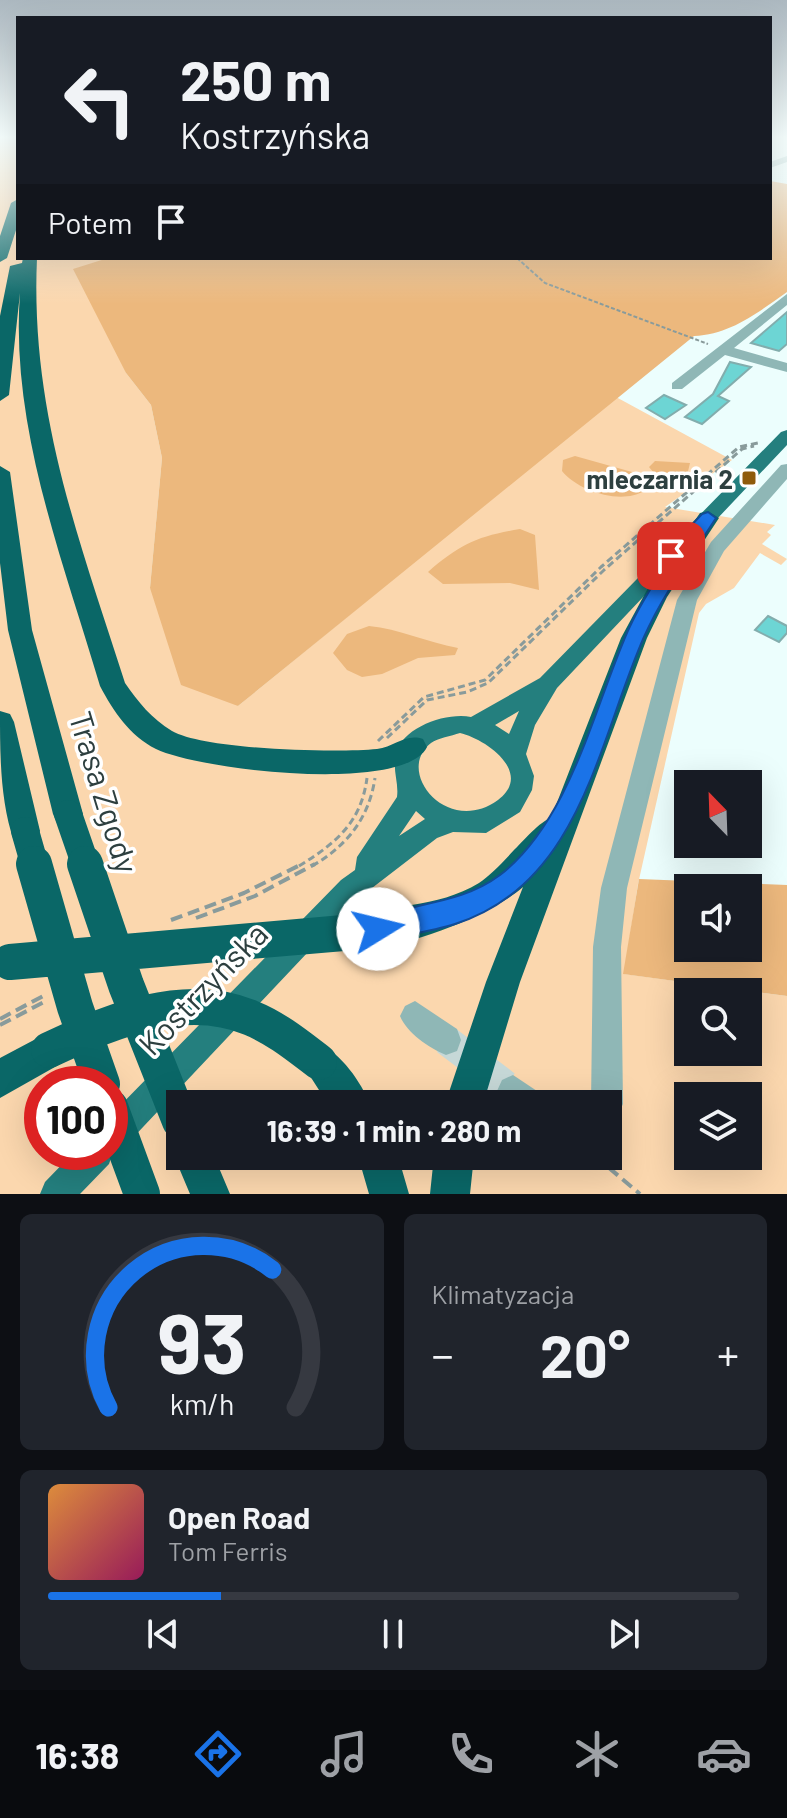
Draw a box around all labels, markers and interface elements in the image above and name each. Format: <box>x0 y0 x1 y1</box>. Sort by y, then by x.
text: 250 m <box>180 45 331 112</box>
icon: left <box>48 48 152 152</box>
text: Kostrzyńska <box>180 113 370 156</box>
icon: arrive <box>149 200 193 244</box>
text: Potem <box>48 204 133 240</box>
place label: mleczarnia 2 <box>587 463 733 494</box>
marker: mleczarnia 2 <box>740 469 758 487</box>
pin <box>637 522 705 590</box>
icon: arrive <box>649 534 693 578</box>
street label: Trasa Zgody <box>62 707 148 878</box>
north arrow <box>674 770 762 858</box>
map controls <box>674 770 762 1170</box>
button: sound <box>674 874 762 962</box>
position arrow <box>336 887 420 971</box>
street label: Kostrzyńska <box>130 914 274 1062</box>
button: search <box>674 978 762 1066</box>
speed limit sign: 100 <box>24 1066 128 1170</box>
button: layers <box>674 1082 762 1170</box>
text: 16:39 · 1 min · 280 m <box>267 1112 521 1148</box>
text: Klimatyzacja <box>432 1278 574 1309</box>
text: 93 <box>157 1291 246 1391</box>
text: 20° <box>540 1318 630 1390</box>
text: − <box>432 1327 454 1380</box>
text: + <box>717 1327 739 1380</box>
text: km/h <box>169 1386 234 1421</box>
text: Open Road <box>168 1499 310 1535</box>
text: Tom Ferris <box>168 1535 288 1566</box>
icon: previous <box>141 1612 185 1656</box>
icon: pause <box>371 1612 415 1656</box>
icon: next <box>602 1612 646 1656</box>
icon: directions <box>190 1726 246 1782</box>
icon: music <box>316 1726 372 1782</box>
icon: phone <box>443 1726 499 1782</box>
icon: climate <box>569 1726 625 1782</box>
icon: car <box>696 1726 752 1782</box>
text: 16:38 <box>35 1733 119 1776</box>

